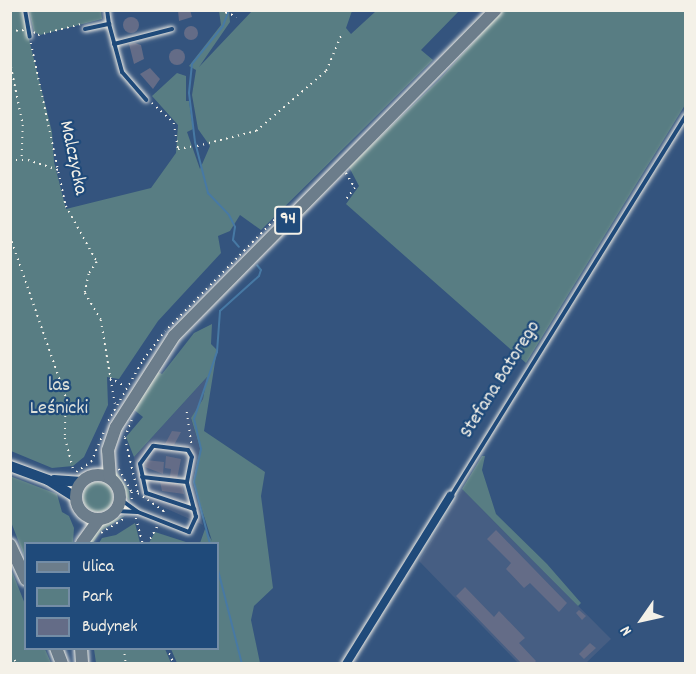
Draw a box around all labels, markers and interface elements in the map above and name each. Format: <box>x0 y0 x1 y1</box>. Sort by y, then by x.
street label: Malczycka <box>52 119 92 197</box>
road number: 94 <box>273 205 303 235</box>
street label: Stefana Batorego <box>455 317 547 443</box>
park label: las Leśnicki <box>30 374 88 421</box>
legend <box>24 542 219 650</box>
text: Ulica <box>82 555 114 580</box>
text: Park <box>82 585 113 610</box>
north arrow <box>612 590 672 650</box>
text: Budynek <box>82 615 138 640</box>
text: N <box>615 621 638 640</box>

